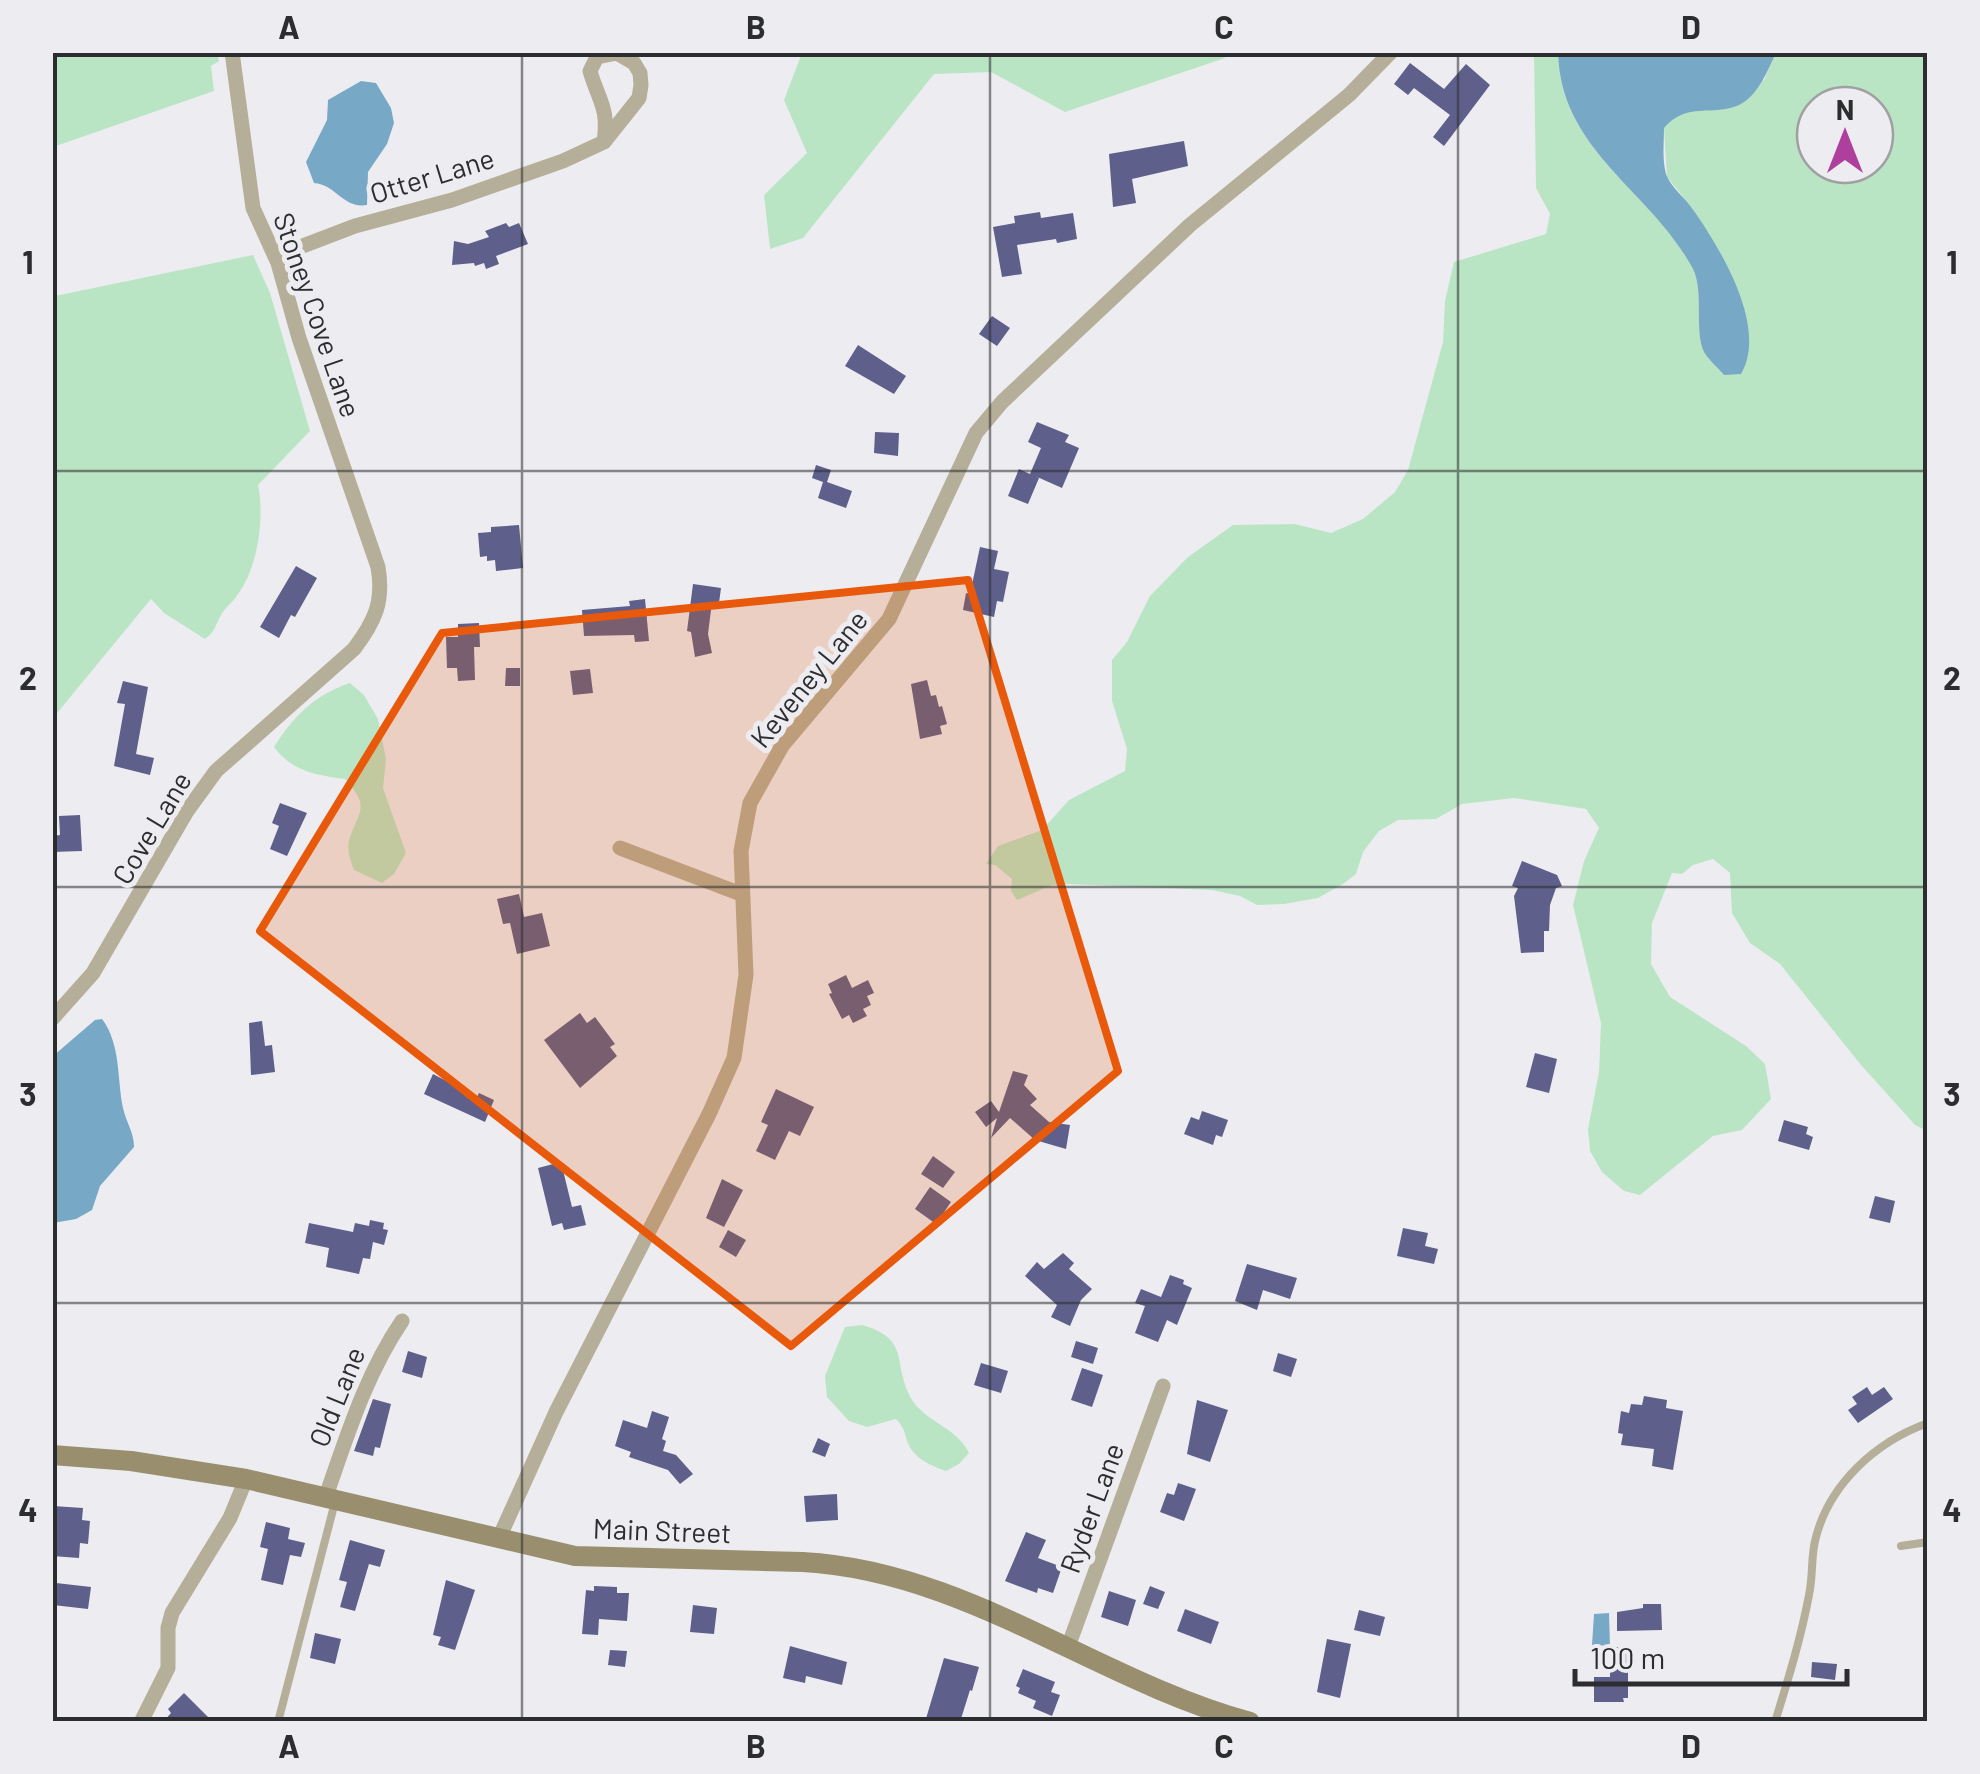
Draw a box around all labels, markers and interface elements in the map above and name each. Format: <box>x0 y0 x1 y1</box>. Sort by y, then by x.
text: A <box>278 7 300 45</box>
text: B <box>746 7 766 45</box>
text: C <box>1214 7 1234 45</box>
text: D <box>1681 7 1701 45</box>
north arrow <box>1795 85 1895 185</box>
text: N <box>1836 92 1854 126</box>
street label: Otter Lane <box>365 140 498 210</box>
street label: Stoney Cove Lane <box>267 208 369 422</box>
text: 1 <box>22 242 34 280</box>
text: 1 <box>1946 242 1958 280</box>
street label: Keveney Lane <box>742 603 874 754</box>
text: 2 <box>19 658 37 696</box>
text: 2 <box>1943 658 1961 696</box>
street label: Cove Lane <box>104 765 198 890</box>
text: 3 <box>19 1074 37 1112</box>
text: 3 <box>1943 1074 1961 1112</box>
street label: Old Lane <box>301 1342 371 1452</box>
street label: Ryder Lane <box>1052 1438 1130 1577</box>
text: 4 <box>18 1490 38 1528</box>
text: 4 <box>1942 1490 1962 1528</box>
street label: Main Street <box>592 1511 732 1549</box>
scale bar <box>1575 1624 1848 1686</box>
text: 100 m <box>1590 1639 1665 1675</box>
text: A <box>278 1726 300 1764</box>
text: B <box>746 1726 766 1764</box>
text: C <box>1214 1726 1234 1764</box>
text: D <box>1681 1726 1701 1764</box>

